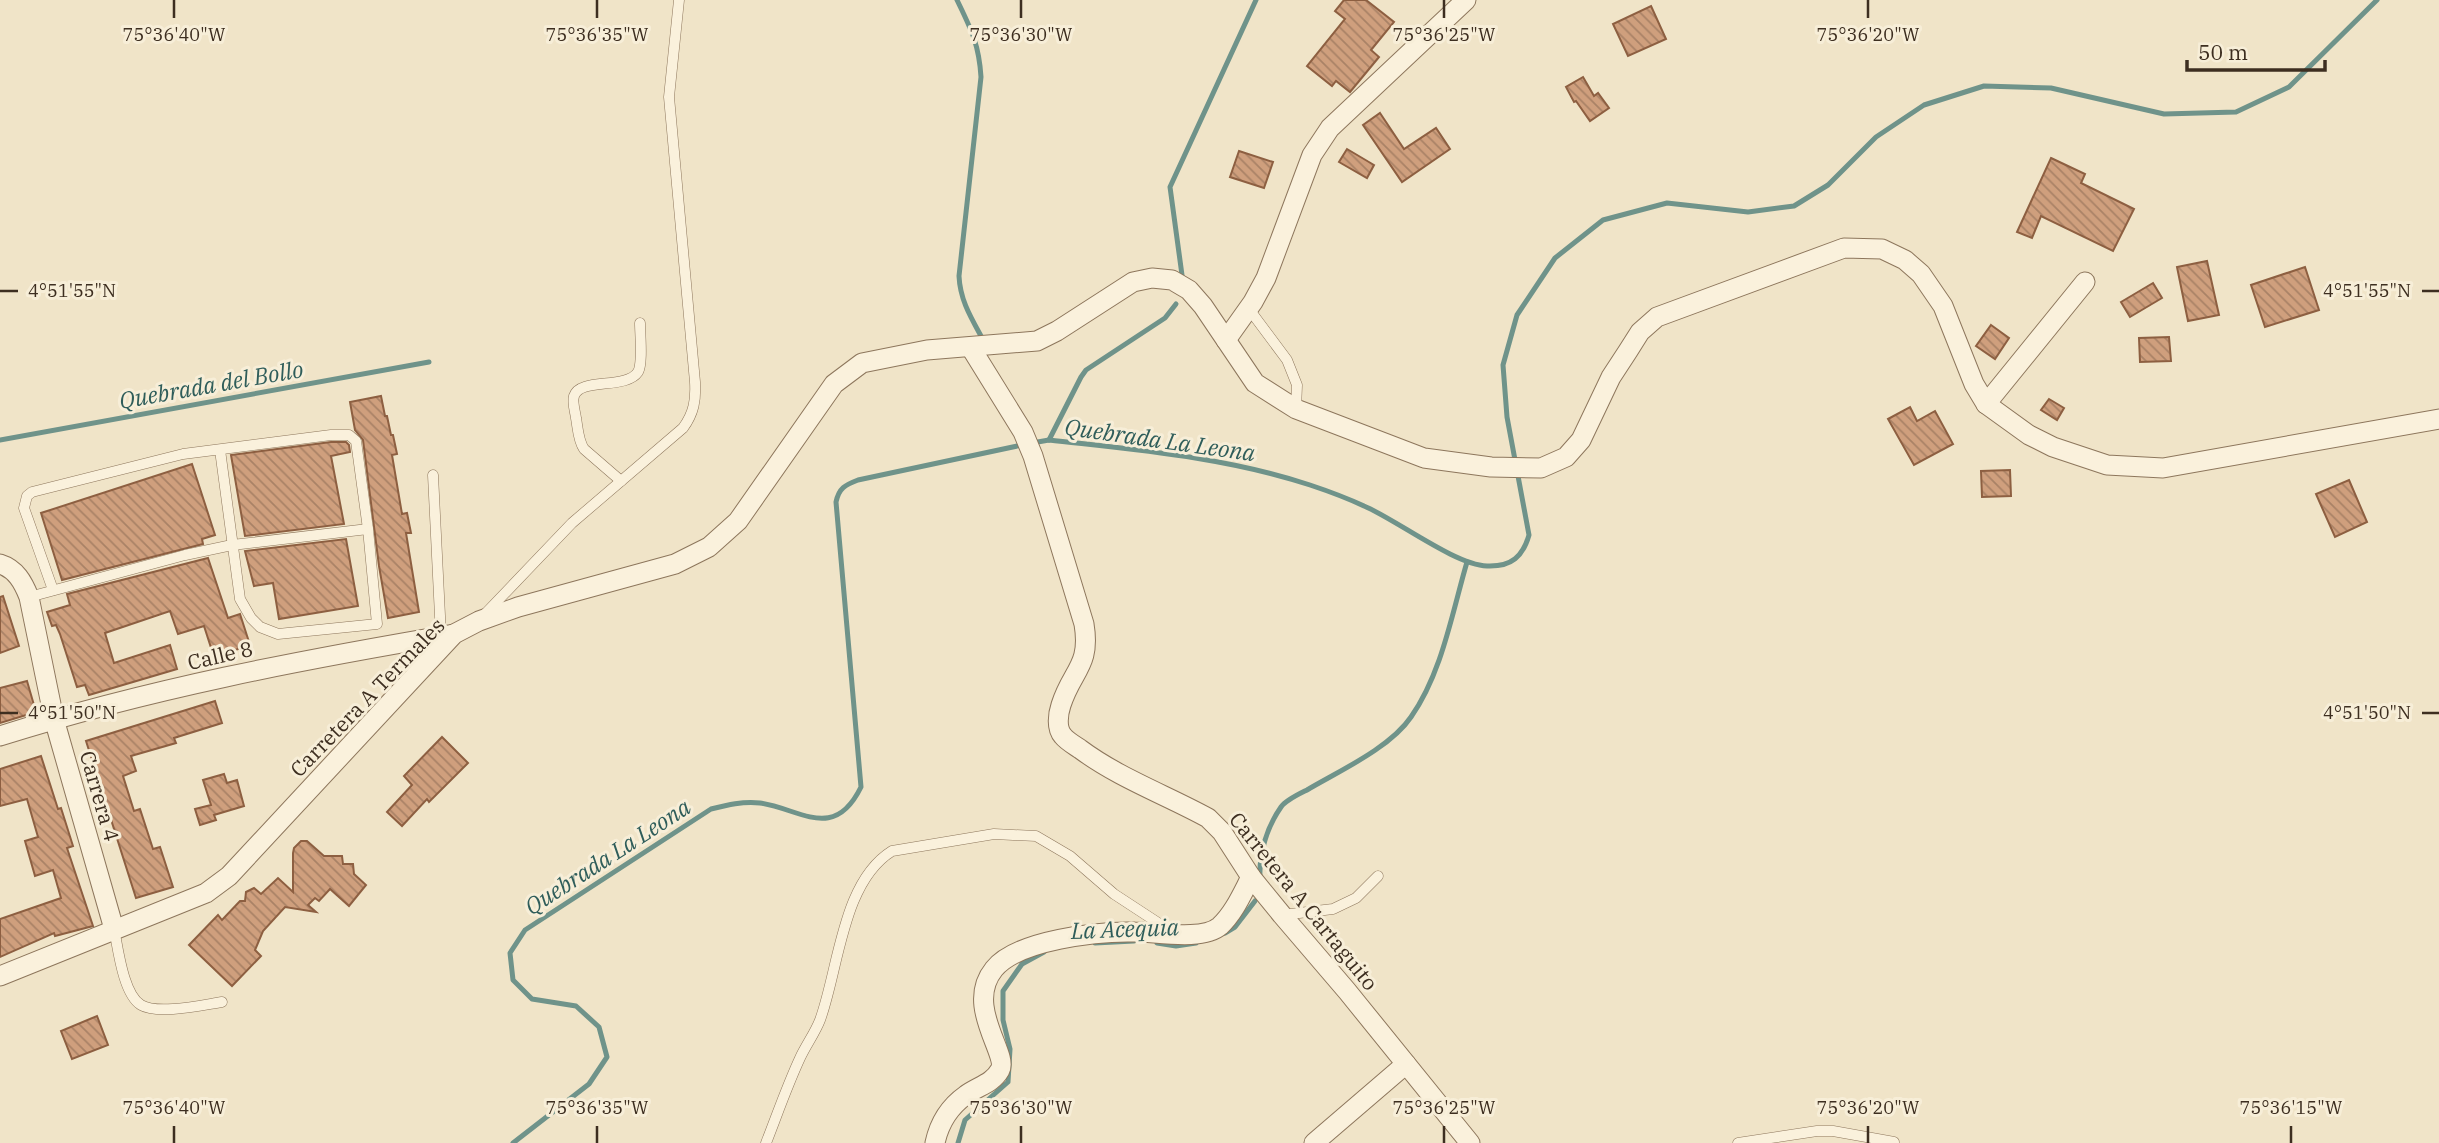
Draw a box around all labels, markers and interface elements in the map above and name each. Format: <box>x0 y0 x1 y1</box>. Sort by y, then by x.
text: 75°36'40"W <box>123 23 226 46</box>
text: 75°36'35"W <box>546 23 649 46</box>
text: 75°36'30"W <box>970 23 1073 46</box>
text: 75°36'25"W <box>1393 23 1496 46</box>
text: 75°36'20"W <box>1817 23 1920 46</box>
scale bar <box>2187 28 2325 72</box>
text: 50 m <box>2198 38 2248 66</box>
text: 4°51'55"N <box>28 279 116 302</box>
text: 4°51'55"N <box>2323 279 2411 302</box>
water label: Quebrada del Bollo <box>117 353 305 415</box>
water label: Quebrada La Leona <box>1063 411 1258 467</box>
street label: Carretera A Termales <box>284 611 450 783</box>
street label: Calle 8 <box>185 634 255 676</box>
text: 4°51'50"N <box>28 701 116 724</box>
text: 4°51'50"N <box>2323 701 2411 724</box>
street label: Carrera 4 <box>74 747 126 845</box>
water label: Quebrada La Leona <box>518 791 696 921</box>
street label: Carretera A Cartaguito <box>1223 806 1385 996</box>
water label: La Acequia <box>1069 911 1180 945</box>
text: 75°36'40"W <box>123 1096 226 1119</box>
text: 75°36'35"W <box>546 1096 649 1119</box>
text: 75°36'30"W <box>970 1096 1073 1119</box>
text: 75°36'25"W <box>1393 1096 1496 1119</box>
text: 75°36'20"W <box>1817 1096 1920 1119</box>
text: 75°36'15"W <box>2240 1096 2343 1119</box>

